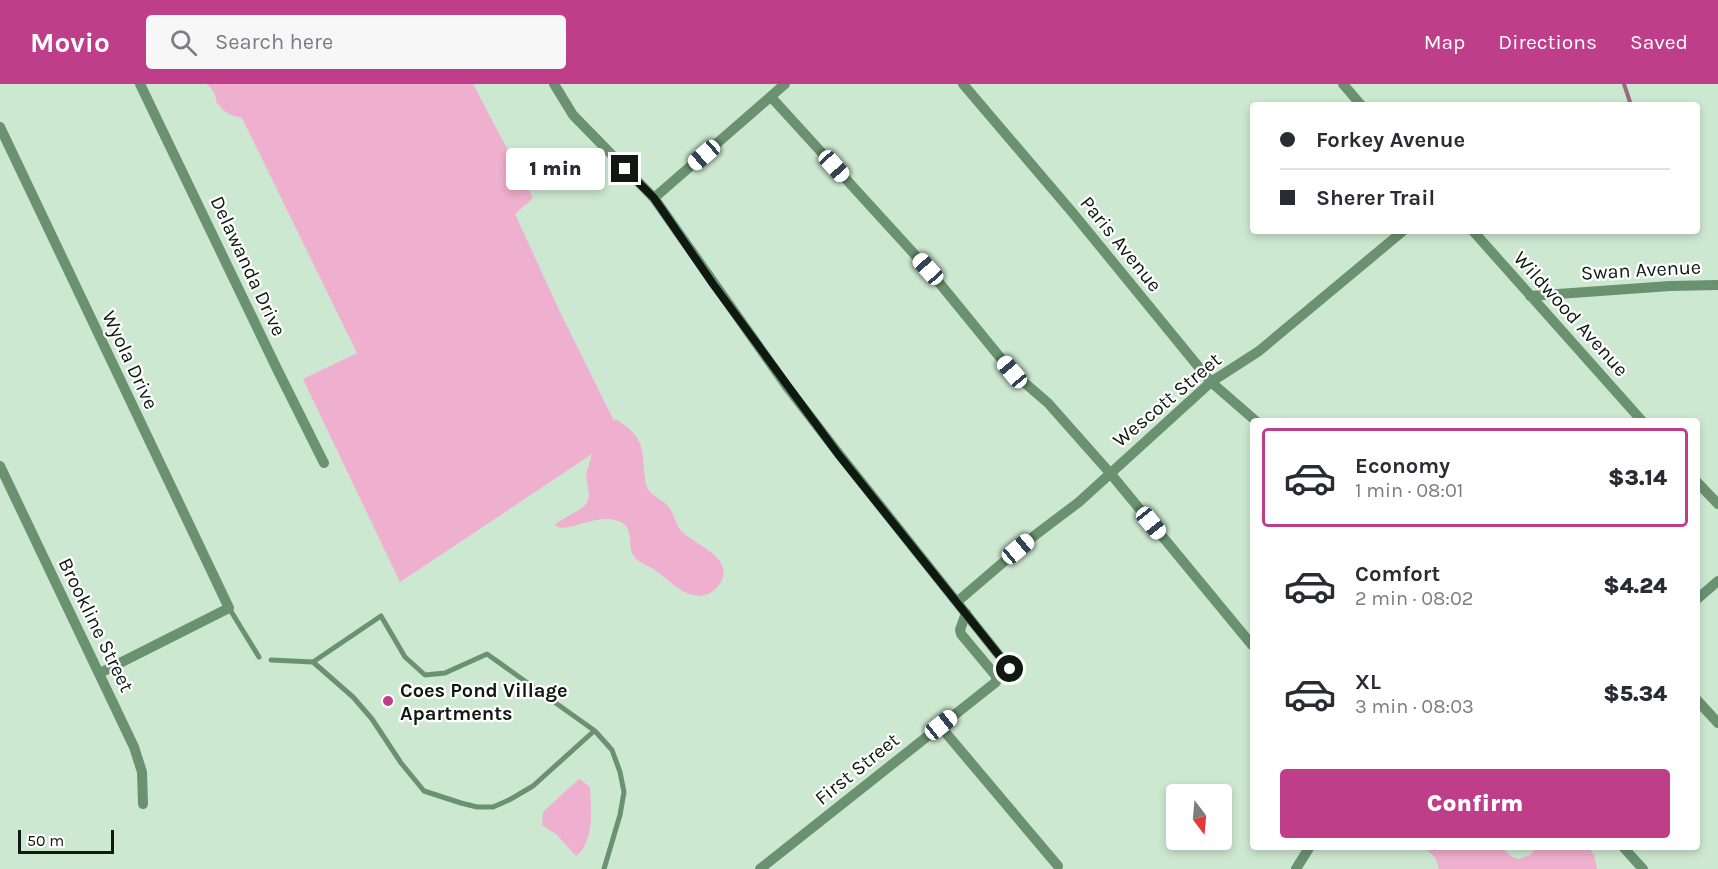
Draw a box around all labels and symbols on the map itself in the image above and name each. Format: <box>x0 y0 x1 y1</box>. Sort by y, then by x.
car <box>685 136 723 174</box>
car <box>815 147 853 185</box>
callout: 1 min <box>505 148 604 190</box>
route end <box>611 155 638 182</box>
street label: Delawanda Drive <box>205 192 291 340</box>
street label: Paris Avenue <box>1075 192 1167 296</box>
street label: Wildwood Avenue <box>1509 247 1633 381</box>
car <box>909 250 947 288</box>
street label: Swan Avenue <box>1580 255 1702 285</box>
street label: Wyola Drive <box>97 307 163 413</box>
street label: Wescott Street <box>1108 348 1226 452</box>
car <box>994 352 1030 392</box>
car <box>1133 503 1169 543</box>
car <box>998 531 1038 567</box>
street label: Brookline Street <box>54 554 139 696</box>
route start <box>996 655 1023 682</box>
place label: Coes Pond Village Apartments <box>400 679 568 725</box>
marker: Coes Pond Village Apartments <box>381 694 395 708</box>
car <box>921 707 961 743</box>
street label: First Street <box>810 728 904 810</box>
north arrow <box>1166 784 1232 850</box>
scale bar <box>18 827 114 854</box>

